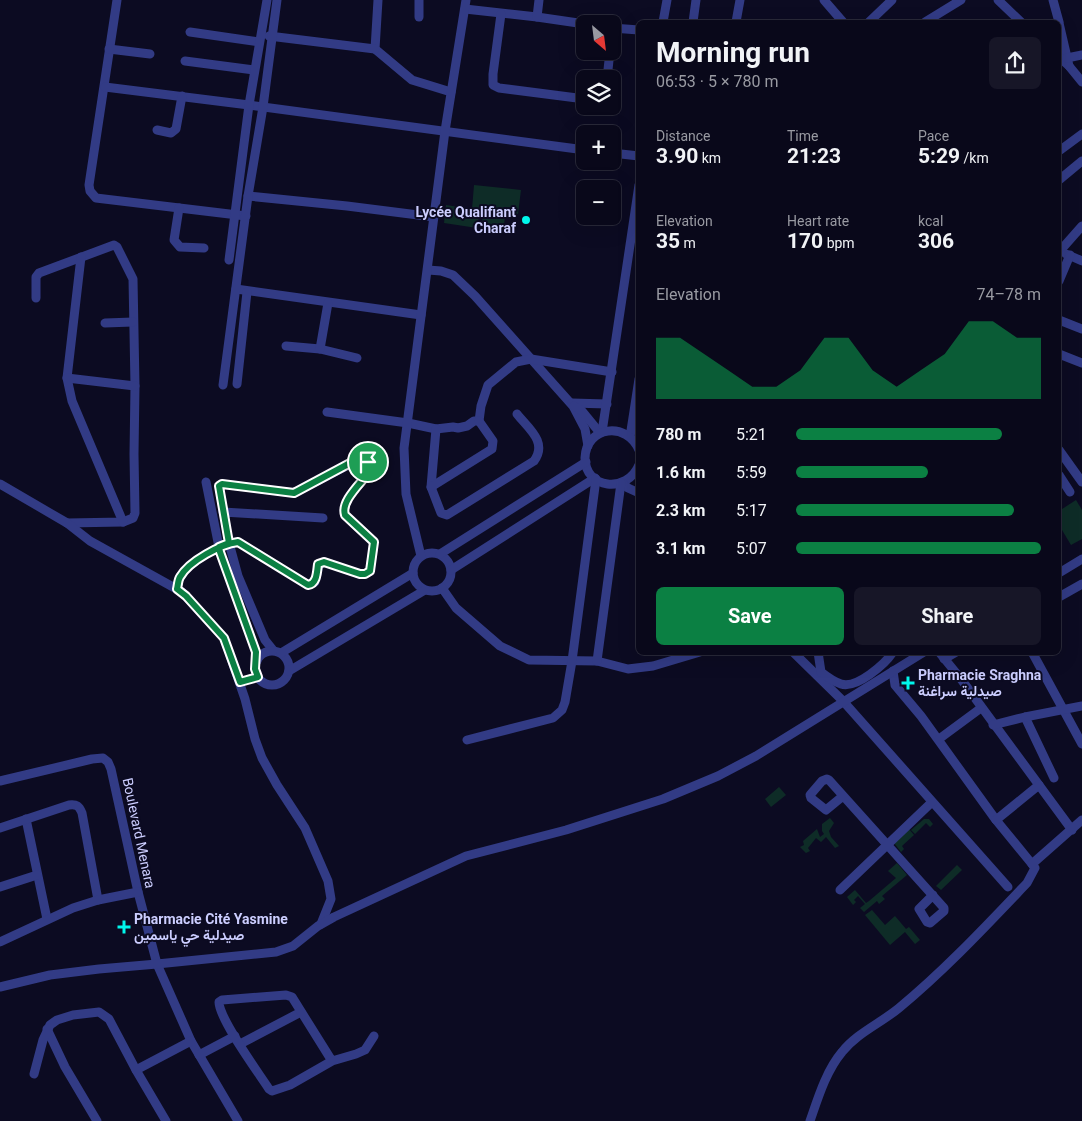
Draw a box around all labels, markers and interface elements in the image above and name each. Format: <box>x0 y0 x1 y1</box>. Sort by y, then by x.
north arrow <box>576 15 621 60</box>
map controls <box>576 15 621 225</box>
text: Morning run <box>656 36 810 69</box>
button: share <box>989 37 1041 89</box>
button: layers <box>576 70 621 115</box>
text: 06:53 · 5 × 780 m <box>656 72 778 91</box>
button: + <box>576 125 621 170</box>
text: Distance <box>656 128 711 144</box>
text: Time <box>787 128 818 144</box>
text: Pace <box>918 128 949 144</box>
text: 3.90 <box>656 144 698 168</box>
text: 21:23 <box>787 144 841 168</box>
text: 5:29 <box>918 144 960 168</box>
text: km <box>698 150 721 166</box>
text: /km <box>960 150 989 166</box>
button: − <box>576 180 621 225</box>
place label: Lycée Qualifiant Charaf <box>415 204 517 236</box>
text: Elevation <box>656 213 713 229</box>
text: Heart rate <box>787 213 849 229</box>
text: kcal <box>918 213 943 229</box>
marker: Lycée Qualifiant Charaf <box>520 214 532 226</box>
text: 35 <box>656 229 680 253</box>
text: 170 <box>787 229 823 253</box>
text: 306 <box>918 229 954 253</box>
text: m <box>680 235 696 251</box>
text: bpm <box>823 235 855 251</box>
text: Elevation <box>656 285 721 304</box>
text: 74–78 m <box>977 285 1041 304</box>
text: 780 m <box>656 425 701 444</box>
text: 5:21 <box>736 425 767 444</box>
pin <box>347 441 389 483</box>
icon: arrive <box>354 448 382 476</box>
text: 1.6 km <box>656 463 705 482</box>
text: 5:59 <box>736 463 767 482</box>
text: 2.3 km <box>656 501 705 520</box>
text: 5:17 <box>736 501 767 520</box>
text: 3.1 km <box>656 539 705 558</box>
text: 5:07 <box>736 539 767 558</box>
button: Save <box>656 587 844 645</box>
button: Share <box>854 587 1041 645</box>
place label: Pharmacie Sraghna صيدلية سراغنة <box>918 667 1042 700</box>
marker: Pharmacie Sraghna صيدلية سراغنة <box>902 677 914 689</box>
street label: Boulevard Menara <box>119 776 159 890</box>
place label: Pharmacie Cité Yasmine صيدلية حي ياسمين <box>134 911 288 947</box>
marker: Pharmacie Cité Yasmine صيدلية حي ياسمين <box>118 921 130 933</box>

